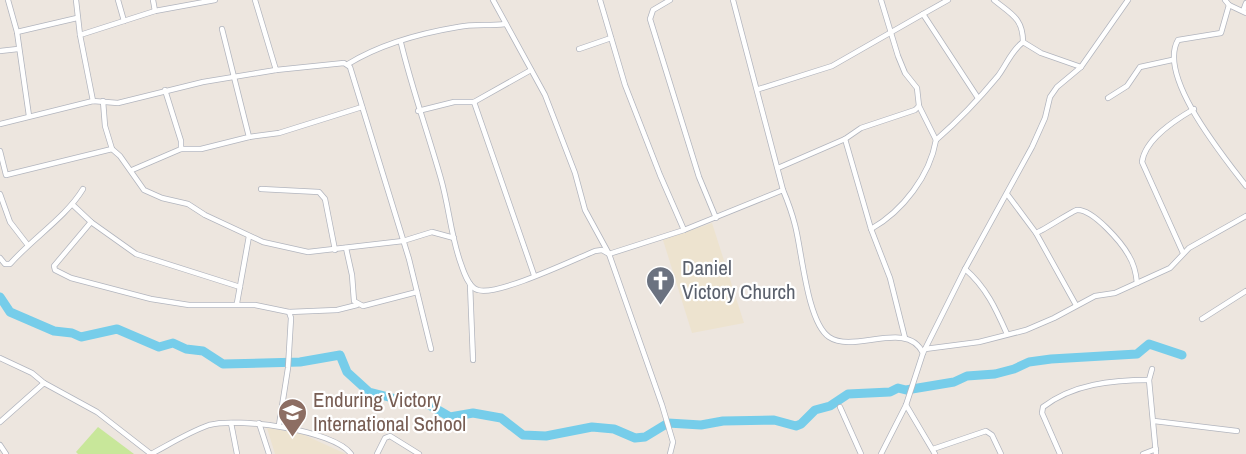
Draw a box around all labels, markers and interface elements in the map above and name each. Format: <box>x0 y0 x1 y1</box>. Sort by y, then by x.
place label: Daniel Victory Church <box>682 253 796 306</box>
church icon: Daniel Victory Church <box>645 264 677 306</box>
place label: Enduring Victory International School <box>313 385 466 438</box>
school or university icon: Enduring Victory International School <box>276 396 308 438</box>

